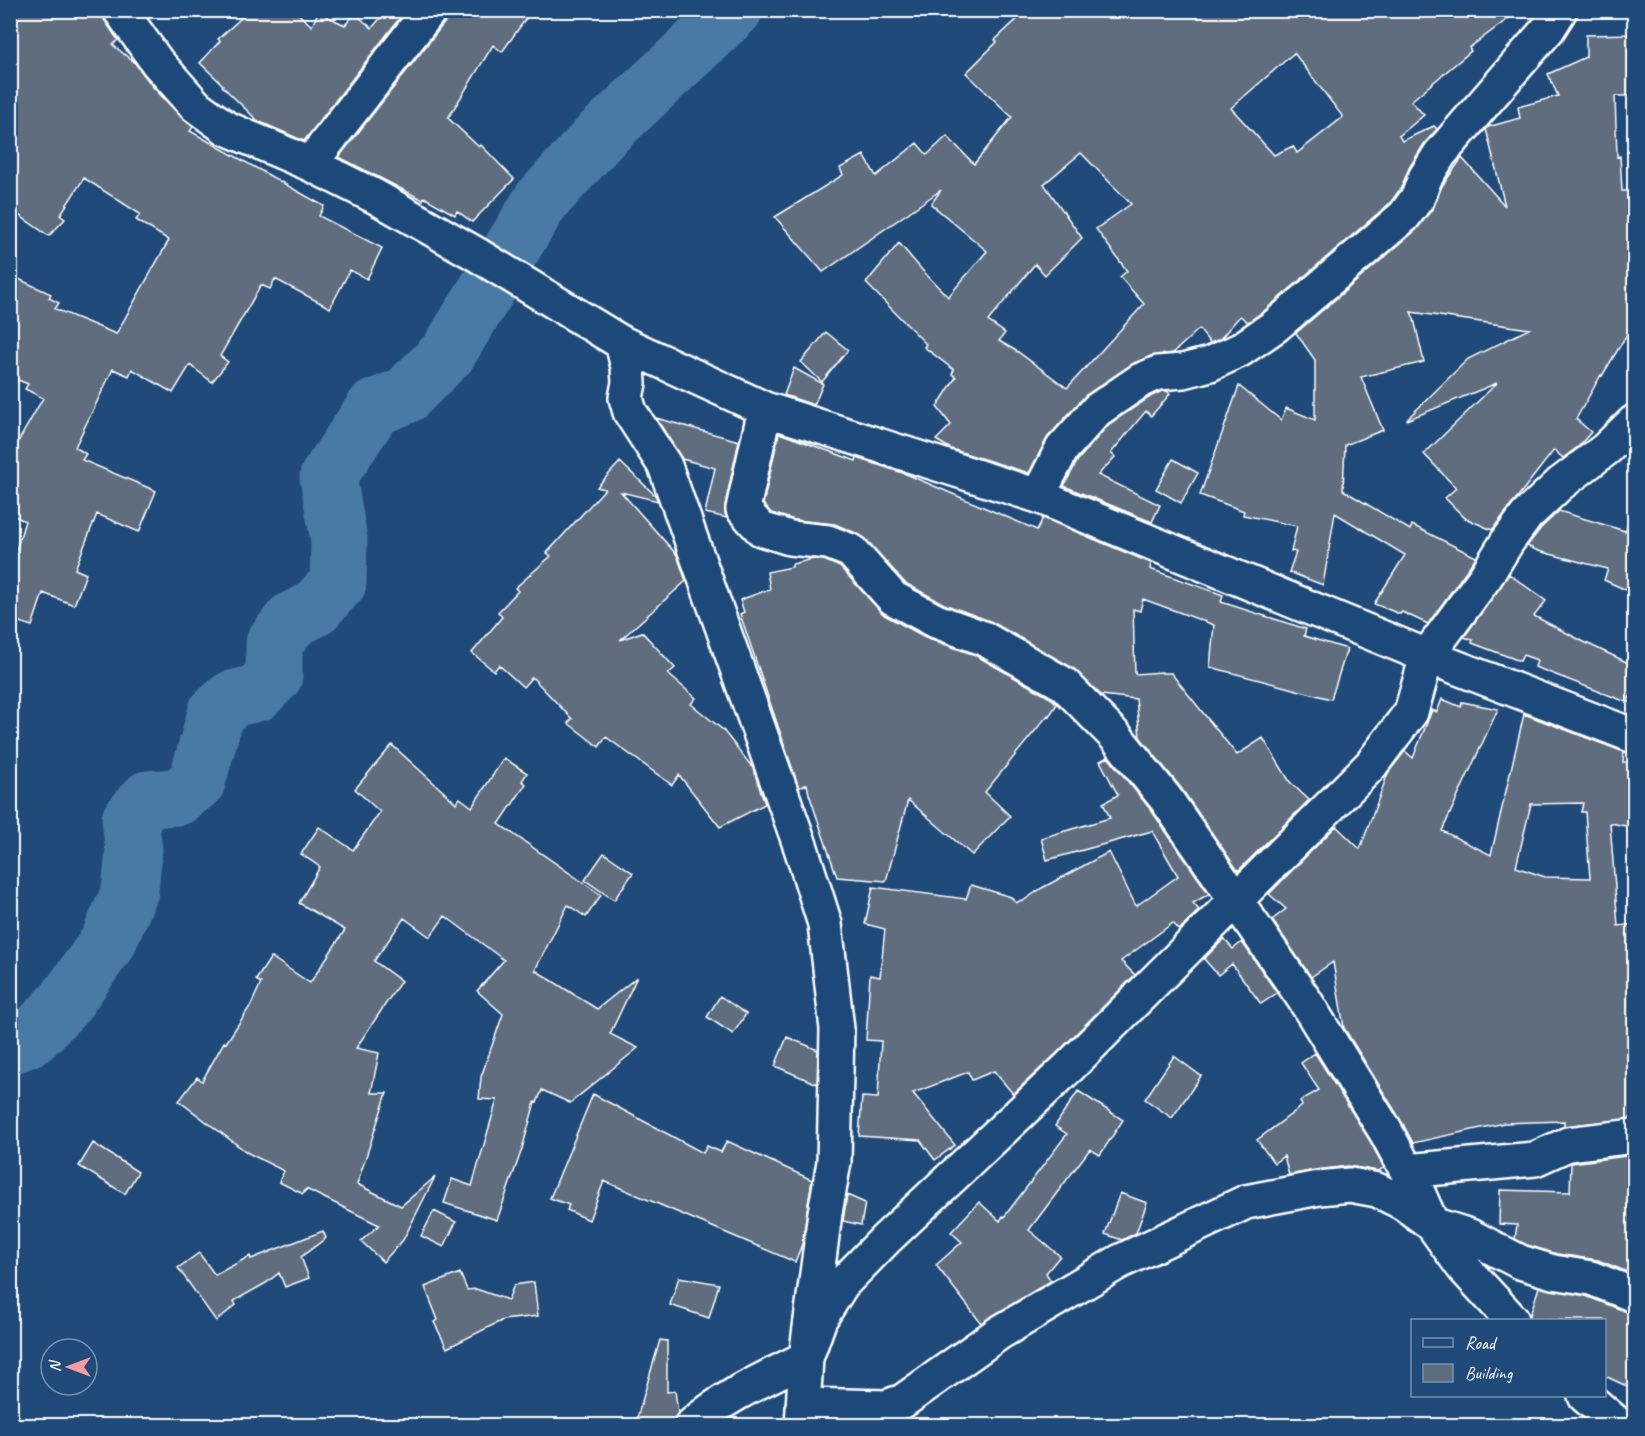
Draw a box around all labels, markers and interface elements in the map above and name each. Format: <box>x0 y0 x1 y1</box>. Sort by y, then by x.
legend <box>1411 1319 1606 1397</box>
text: Road <box>1465 1332 1498 1354</box>
north arrow <box>39 1337 99 1397</box>
text: N <box>45 1359 65 1372</box>
text: Building <box>1465 1362 1514 1384</box>

